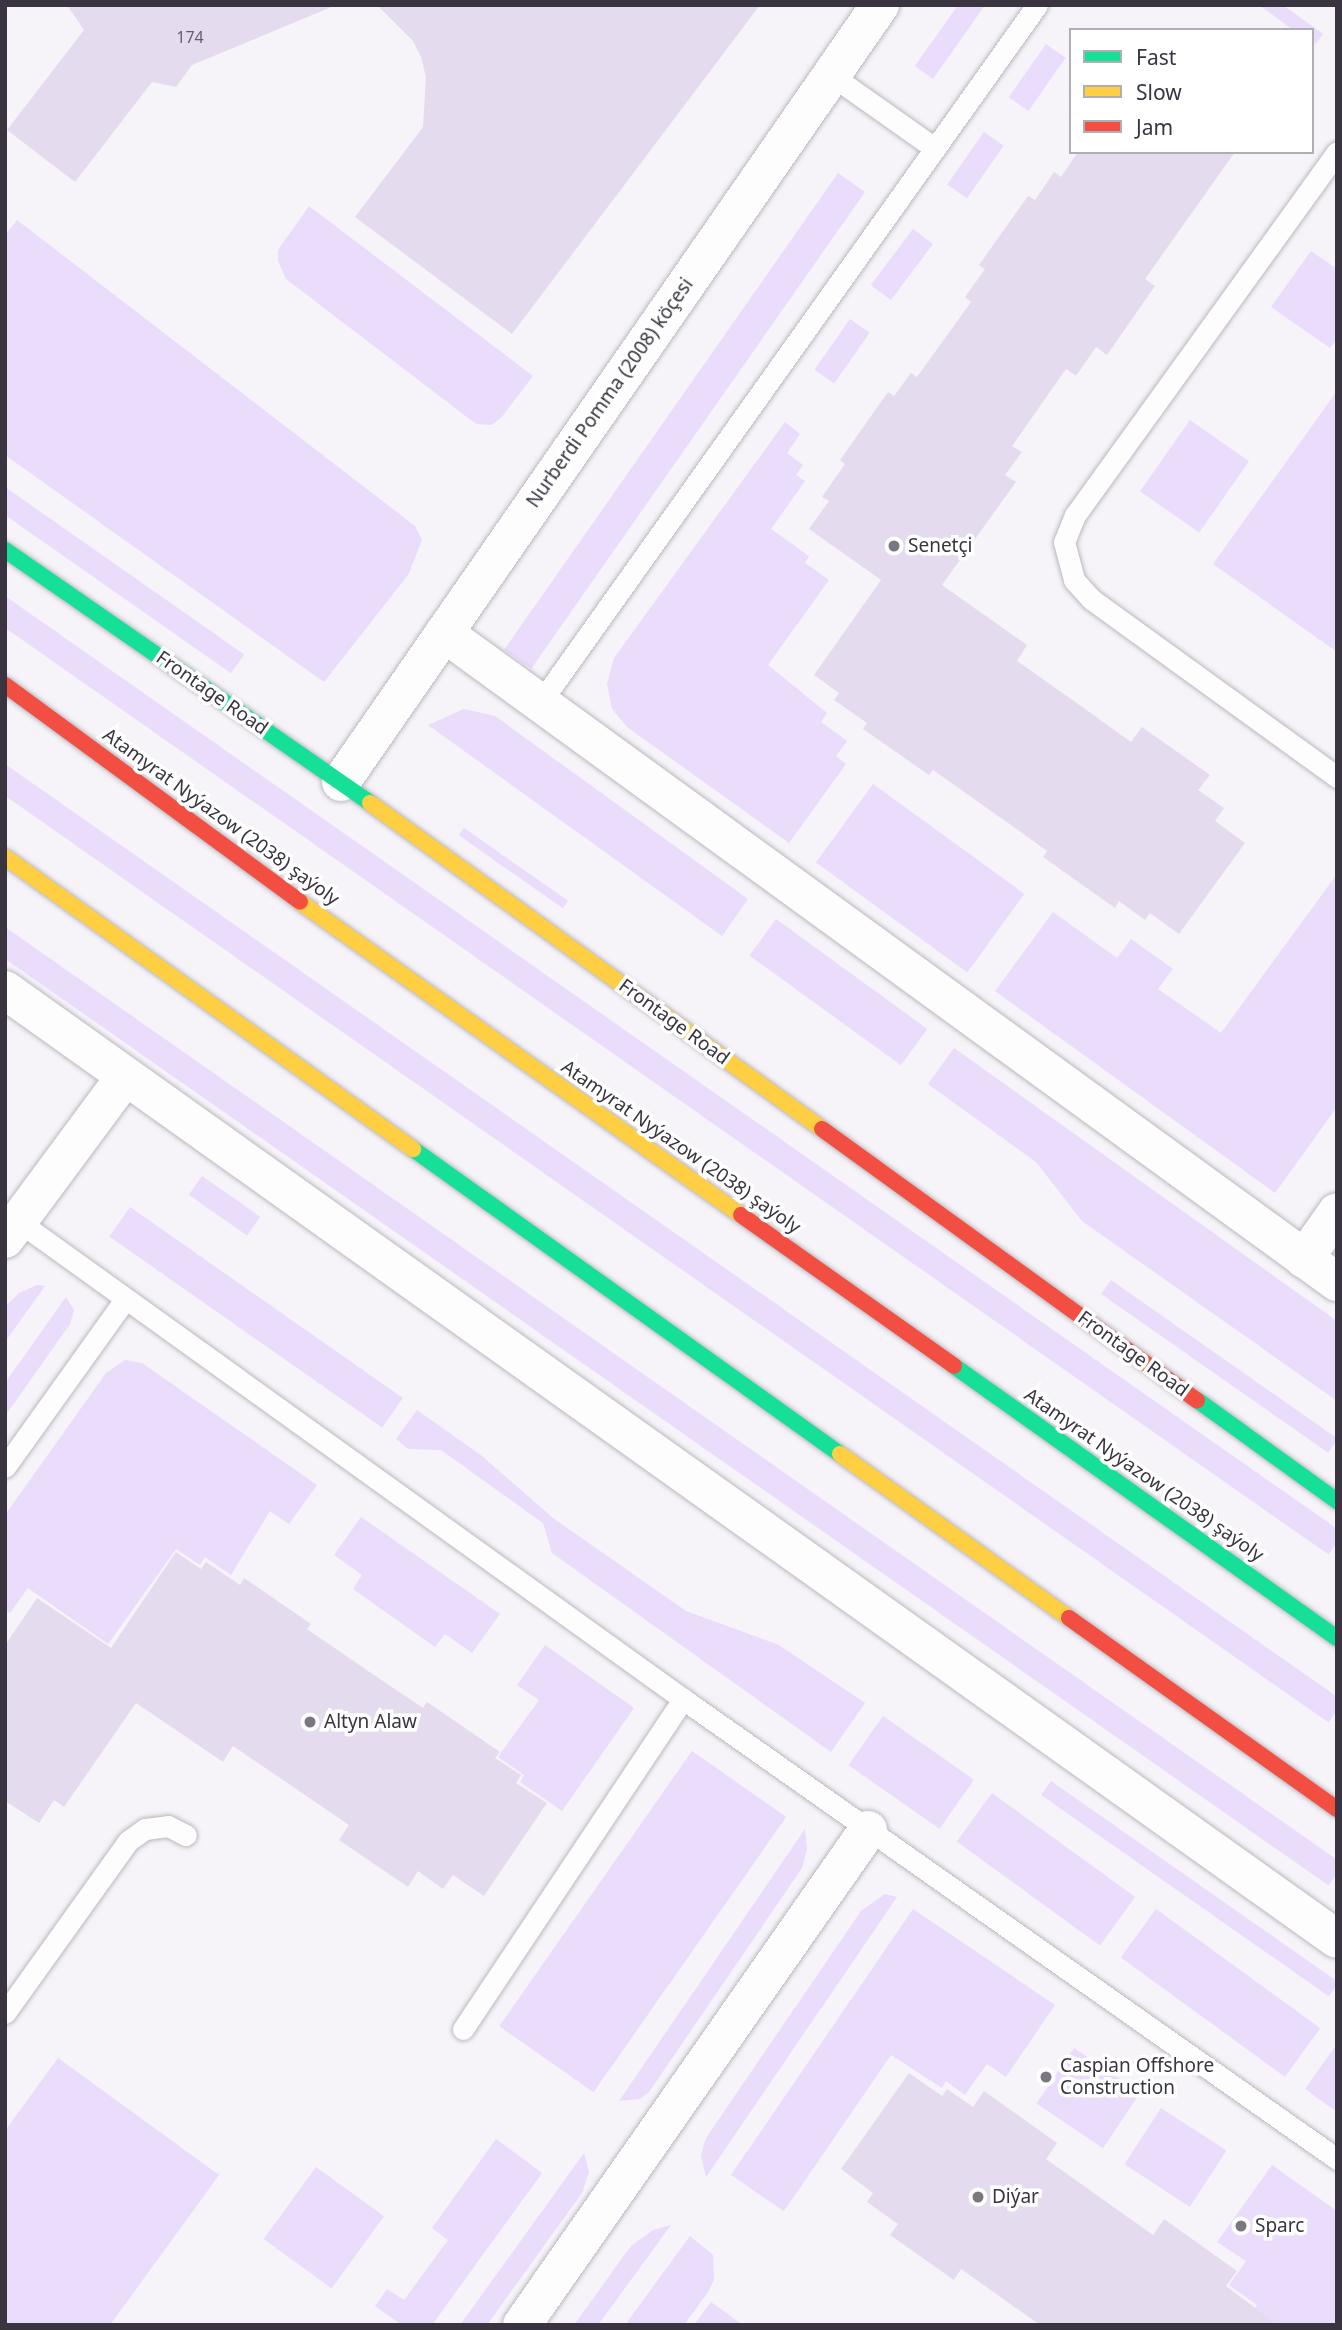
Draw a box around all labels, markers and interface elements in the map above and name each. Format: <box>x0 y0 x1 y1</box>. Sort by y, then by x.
house number: 174 <box>176 27 204 47</box>
legend <box>1069 28 1314 154</box>
text: Fast <box>1136 43 1176 71</box>
text: Slow <box>1136 78 1182 106</box>
text: Jam <box>1136 113 1173 141</box>
street label: Nurberdi Pomma (2008) köçesi <box>522 274 698 512</box>
place label: Senetçi <box>908 535 972 557</box>
marker: Senetçi <box>886 538 902 554</box>
street label: Frontage Road <box>152 646 272 740</box>
street label: Atamyrat Nyýazow (2038) şaýoly <box>98 723 344 911</box>
street label: Frontage Road <box>614 974 734 1070</box>
street label: Atamyrat Nyýazow (2038) şaýoly <box>557 1055 805 1239</box>
street label: Frontage Road <box>1073 1306 1193 1402</box>
street label: Atamyrat Nyýazow (2038) şaýoly <box>1020 1383 1268 1567</box>
place label: Altyn Alaw <box>324 1711 417 1733</box>
marker: Altyn Alaw <box>302 1714 318 1730</box>
place label: Caspian Offshore Construction <box>1060 2055 1214 2099</box>
marker: Caspian Offshore Construction <box>1038 2069 1054 2085</box>
place label: Diýar <box>992 2186 1039 2208</box>
marker: Diýar <box>970 2189 986 2205</box>
place label: Sparc <box>1255 2215 1304 2237</box>
marker: Sparc <box>1233 2218 1249 2234</box>

